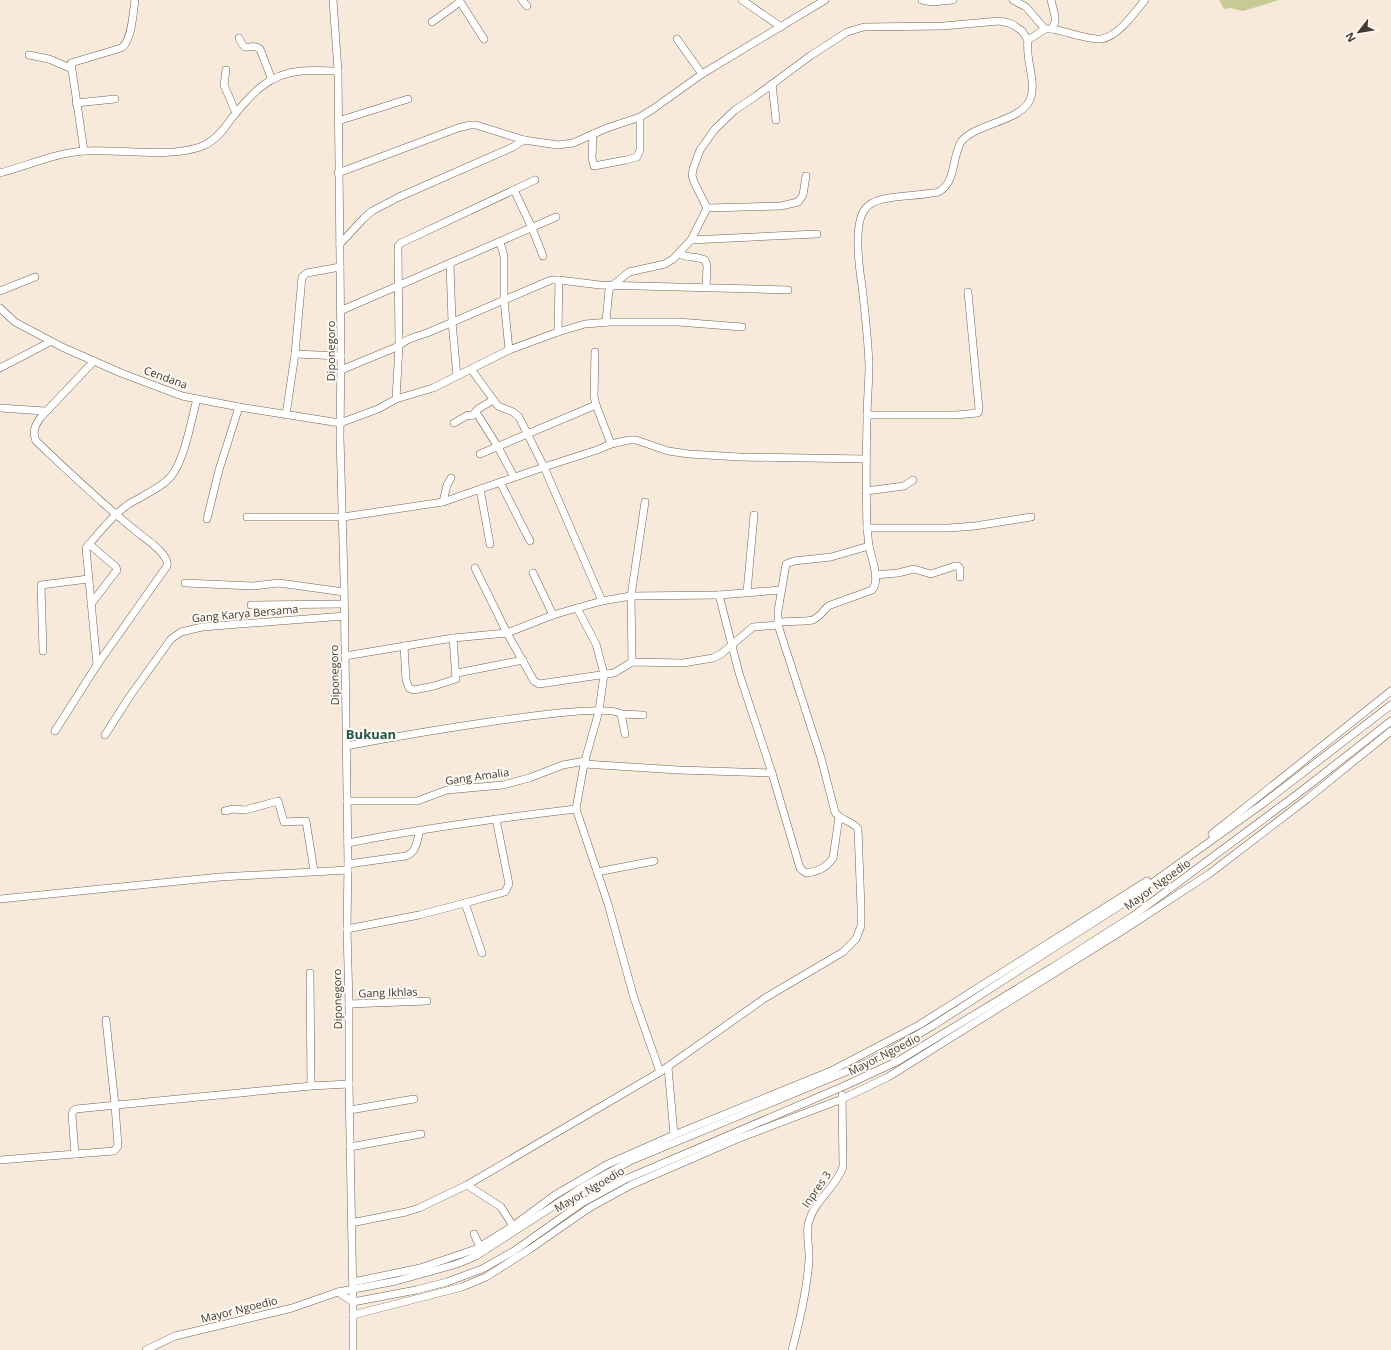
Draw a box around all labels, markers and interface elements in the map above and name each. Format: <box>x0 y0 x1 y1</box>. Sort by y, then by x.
north arrow <box>1339 12 1379 52</box>
text: N <box>1341 30 1359 45</box>
street label: Diponegoro <box>323 320 338 381</box>
street label: Cendana <box>142 362 190 392</box>
street label: Gang Karya Bersama <box>191 601 299 625</box>
street label: Diponegoro <box>326 644 342 705</box>
district label: Bukuan <box>346 725 396 743</box>
street label: Gang Amalia <box>444 764 510 788</box>
street label: Mayor Ngoedio <box>1121 855 1194 913</box>
street label: Diponegoro <box>329 968 345 1029</box>
street label: Gang Ikhlas <box>358 983 418 1001</box>
street label: Mayor Ngoedio <box>846 1029 923 1079</box>
street label: Mayor Ngoedio <box>551 1163 627 1215</box>
street label: Inpres 3 <box>798 1168 834 1210</box>
street label: Mayor Ngoedio <box>199 1292 279 1326</box>

